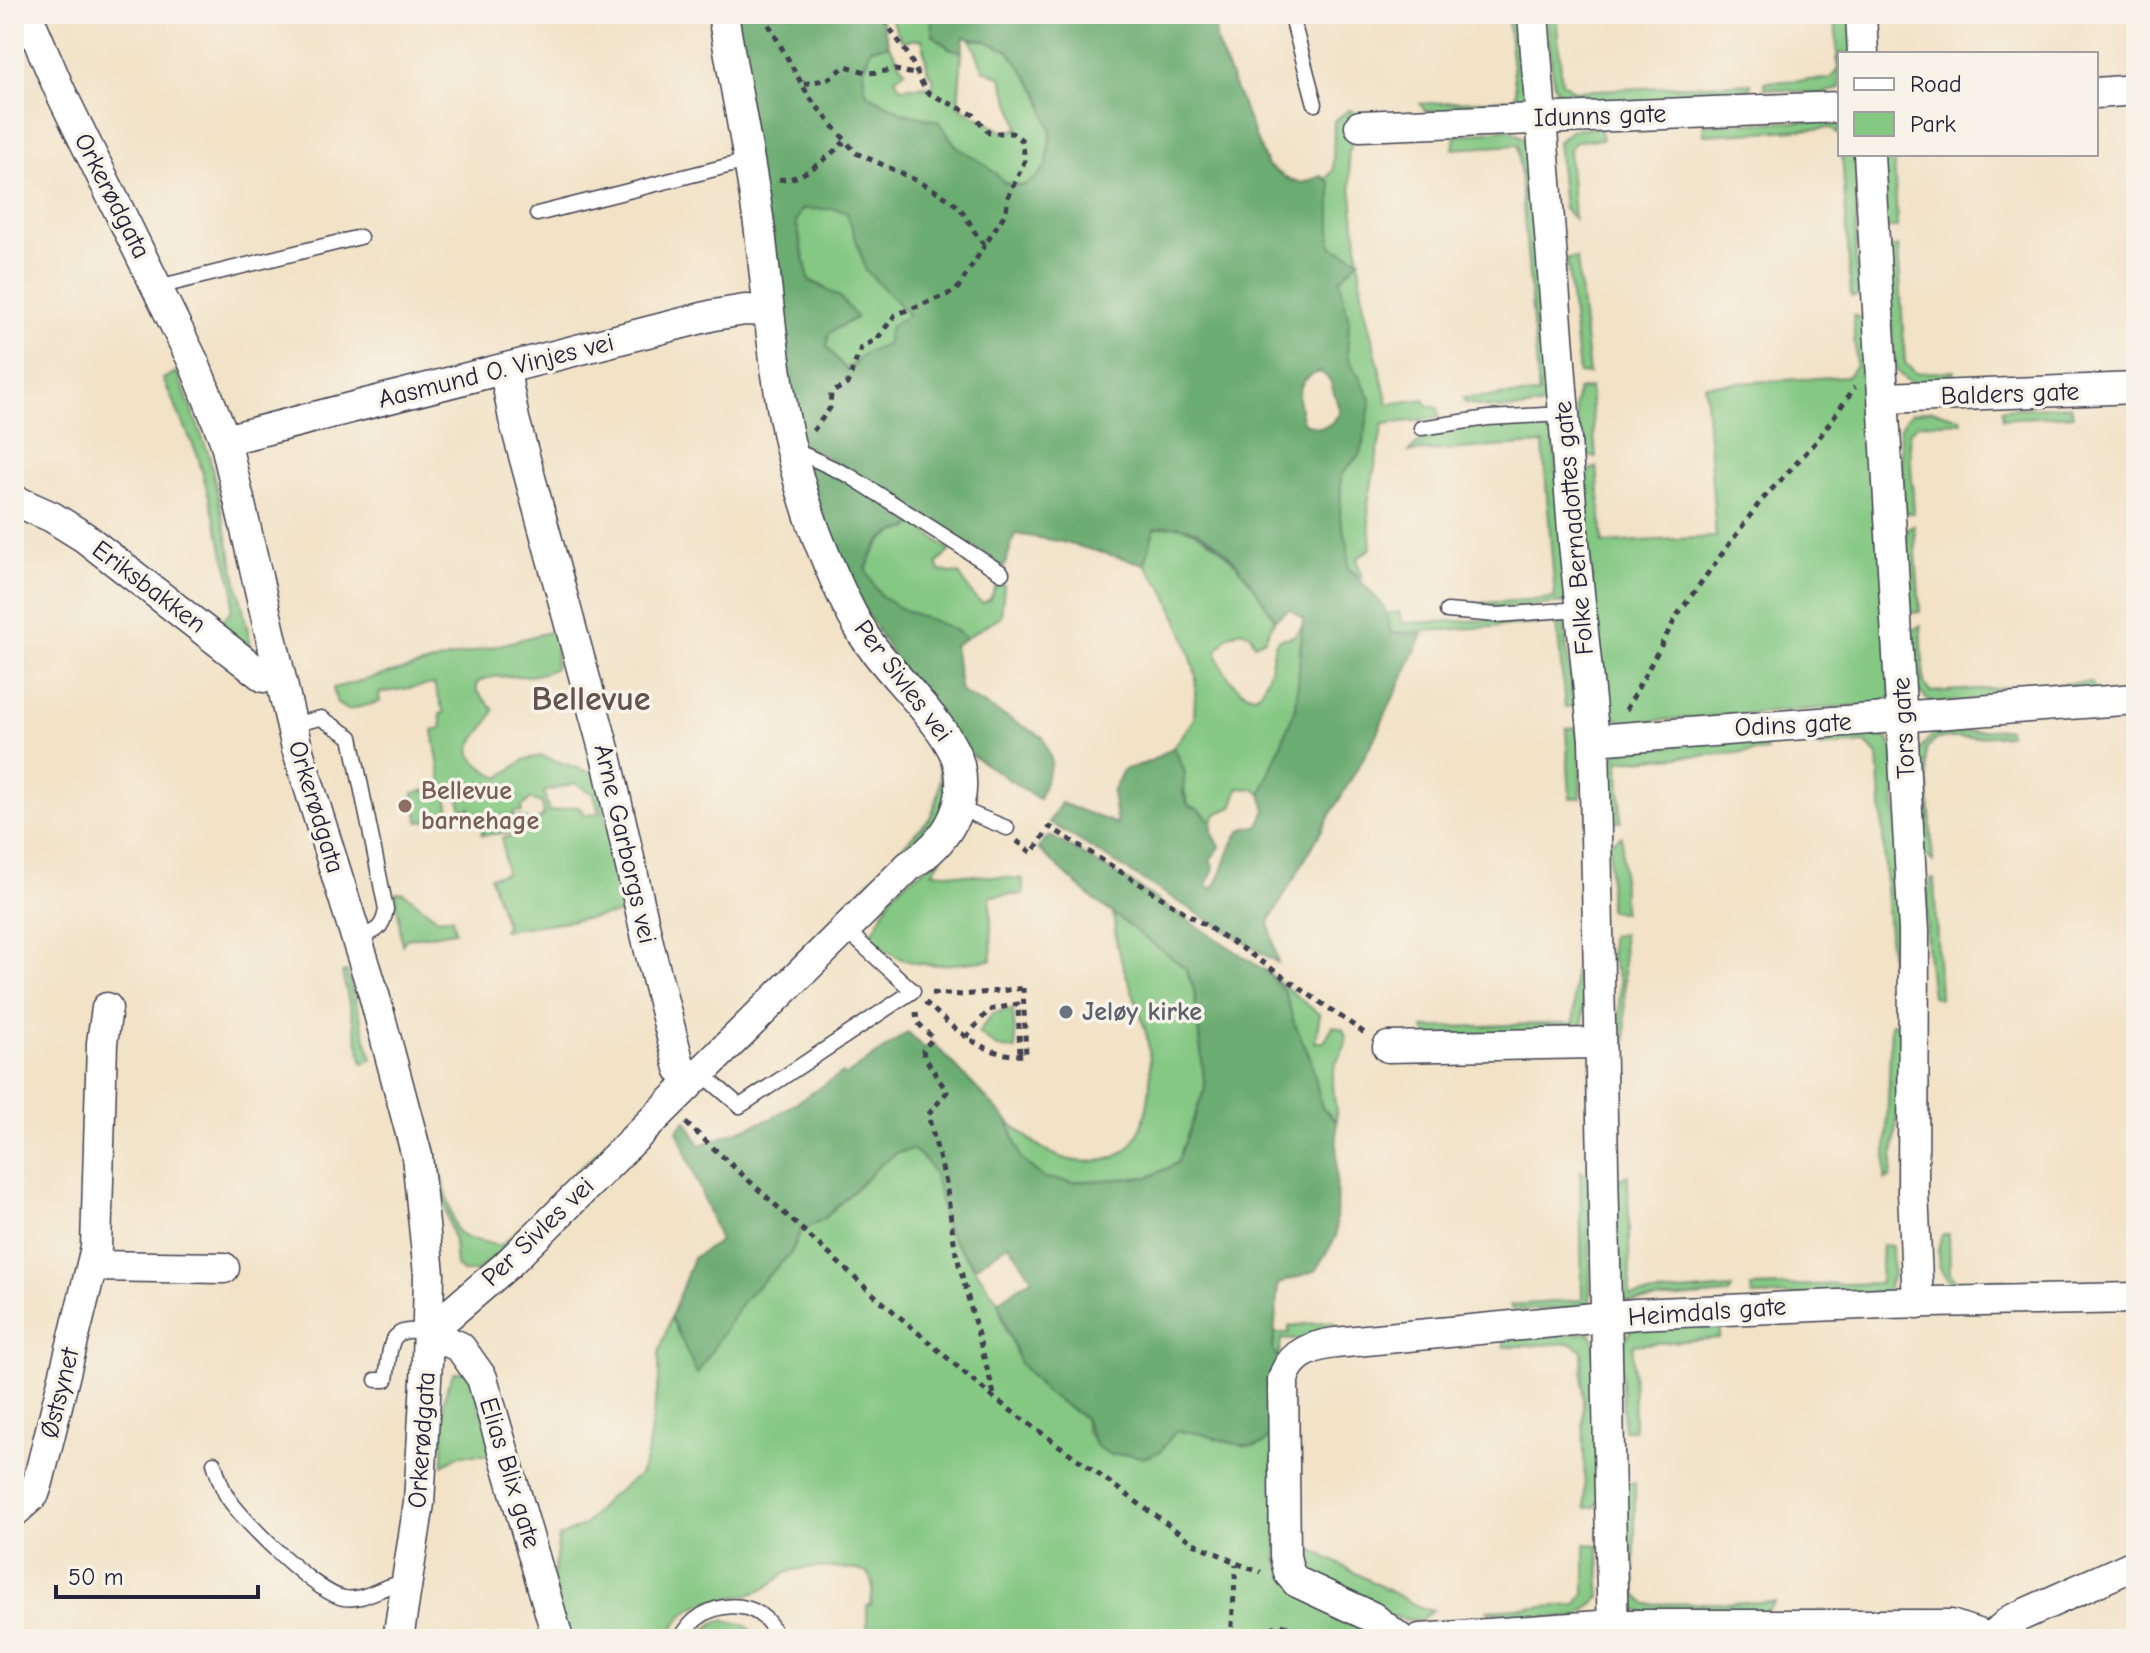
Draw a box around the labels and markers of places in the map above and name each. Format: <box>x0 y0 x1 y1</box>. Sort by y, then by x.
place label: Bellevue barnehage <box>421 776 539 836</box>
marker: Bellevue barnehage <box>396 797 414 815</box>
place label: Jeløy kirke <box>1082 997 1202 1027</box>
marker: Jeløy kirke <box>1057 1003 1075 1021</box>

